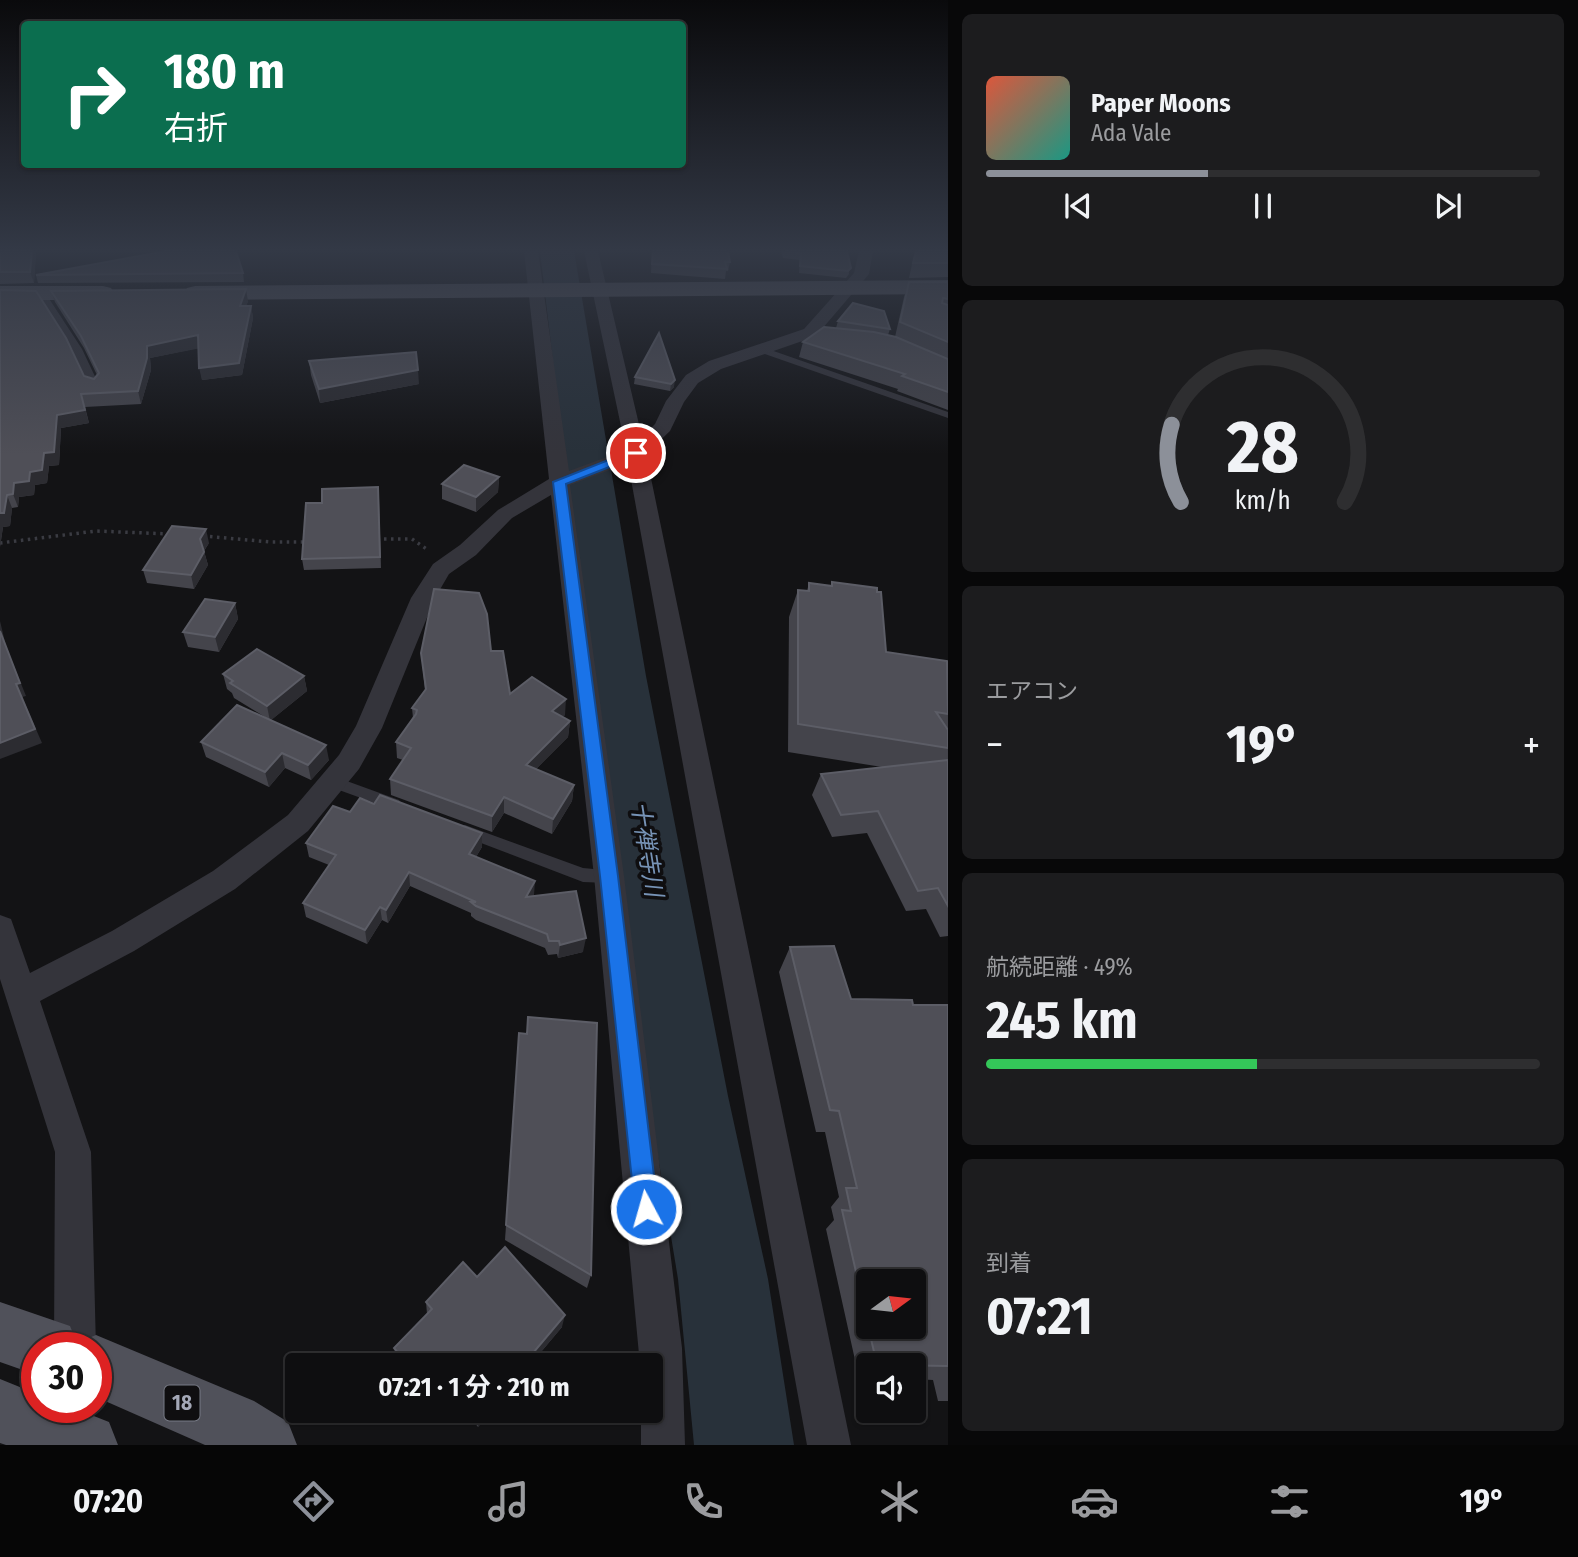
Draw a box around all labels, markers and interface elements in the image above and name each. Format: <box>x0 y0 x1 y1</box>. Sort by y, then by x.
text: 180 m <box>164 42 285 101</box>
icon: right <box>49 49 140 140</box>
text: Paper Moons <box>1091 88 1231 119</box>
text: 右折 <box>164 109 228 147</box>
text: Ada Vale <box>1091 119 1171 147</box>
icon: previous <box>1059 187 1097 225</box>
icon: pause <box>1244 187 1282 225</box>
icon: next <box>1429 187 1467 225</box>
text: 28 <box>1226 405 1299 492</box>
pin <box>606 423 666 483</box>
icon: arrive <box>617 434 655 472</box>
text: km/h <box>1235 486 1291 516</box>
text: エアコン <box>986 677 1078 705</box>
text: 19° <box>1226 713 1300 776</box>
text: − <box>986 722 1003 768</box>
text: + <box>1523 722 1540 768</box>
water label: 十禅寺川 <box>626 799 669 902</box>
text: 航続距離 · 49% <box>986 953 1133 981</box>
text: 245 km <box>986 989 1138 1052</box>
position arrow <box>609 1172 683 1246</box>
text: 到着 <box>986 1249 1032 1277</box>
north arrow <box>856 1269 926 1339</box>
map controls <box>856 1269 926 1423</box>
text: 07:21 <box>986 1285 1093 1348</box>
speed limit sign: 30 <box>21 1332 112 1423</box>
button: sound <box>856 1353 926 1423</box>
text: 07:21 · 1 分 · 210 m <box>378 1372 570 1403</box>
road number: 18 <box>164 1386 200 1420</box>
icon: directions <box>289 1477 338 1526</box>
icon: music <box>484 1477 533 1526</box>
icon: phone <box>679 1477 728 1526</box>
icon: climate <box>875 1477 924 1526</box>
icon: car <box>1070 1477 1119 1526</box>
icon: filters <box>1265 1477 1314 1526</box>
text: 07:20 <box>73 1482 143 1520</box>
text: 19° <box>1460 1482 1505 1520</box>

